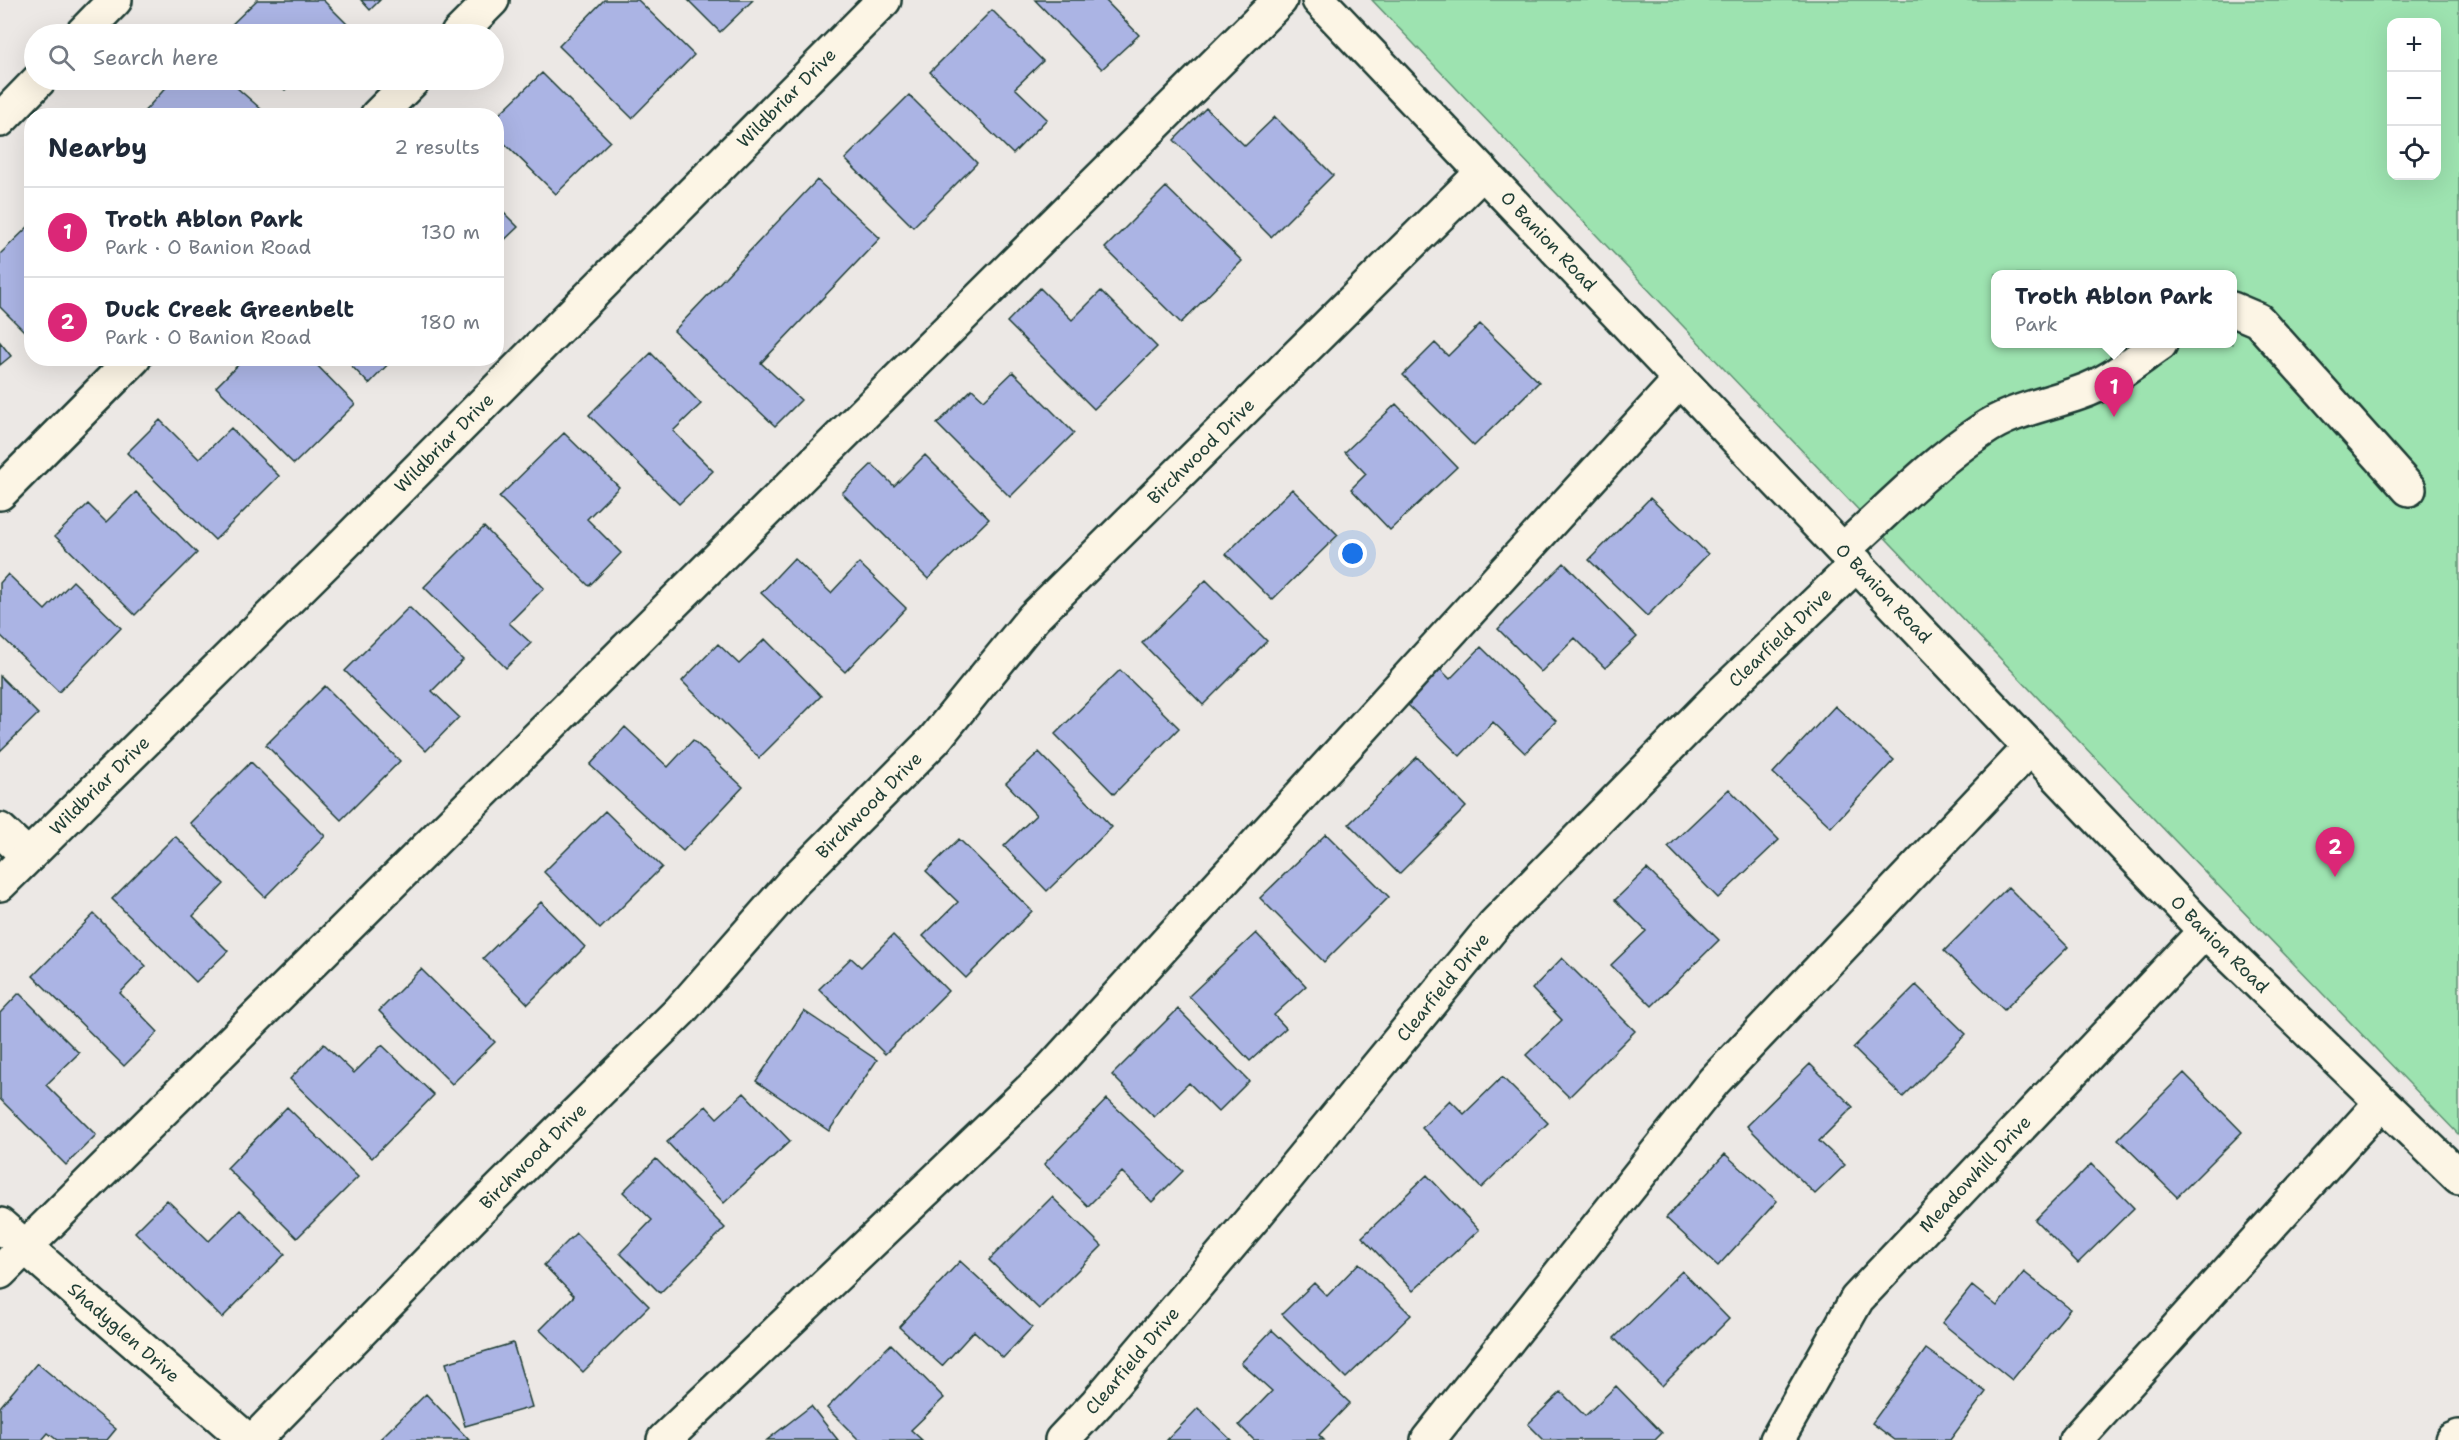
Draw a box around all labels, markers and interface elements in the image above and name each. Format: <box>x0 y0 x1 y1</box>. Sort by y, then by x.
map controls <box>2387 18 2441 180</box>
button: + <box>2387 18 2441 72</box>
search box <box>24 24 504 90</box>
icon: search <box>45 41 78 74</box>
text: Search here <box>93 43 219 72</box>
street label: Wildbriar Drive <box>732 43 842 153</box>
button: − <box>2387 72 2441 126</box>
button: locate <box>2387 126 2441 180</box>
text: Nearby <box>48 130 147 165</box>
text: 2 results <box>394 134 480 160</box>
street label: O Banion Road <box>1495 186 1602 296</box>
text: Troth Ablon Park <box>105 205 303 234</box>
text: 1 <box>63 219 72 245</box>
text: 130 m <box>421 219 480 245</box>
text: Park · O Banion Road <box>105 234 311 260</box>
popup <box>1991 270 2237 348</box>
text: Troth Ablon Park <box>2015 282 2213 311</box>
text: Duck Creek Greenbelt <box>105 295 354 324</box>
text: 2 <box>61 309 75 335</box>
text: 180 m <box>420 309 480 335</box>
text: Park <box>2015 311 2058 337</box>
text: Park · O Banion Road <box>105 324 311 350</box>
pin: 1 <box>2094 368 2134 417</box>
street label: Wildbriar Drive <box>389 388 499 498</box>
street label: Birchwood Drive <box>1142 393 1260 510</box>
street label: O Banion Road <box>1830 538 1937 649</box>
your location <box>1338 539 1367 568</box>
street label: Clearfield Drive <box>1723 582 1837 693</box>
street label: Wildbriar Drive <box>44 731 155 840</box>
street label: Birchwood Drive <box>811 747 927 864</box>
pin: 2 <box>2316 828 2354 877</box>
street label: O Banion Road <box>2165 890 2274 999</box>
street label: Clearfield Drive <box>1391 928 1495 1046</box>
street label: Birchwood Drive <box>474 1098 592 1215</box>
street label: Meadowhill Drive <box>1914 1110 2036 1238</box>
street label: Shadyglen Drive <box>63 1277 185 1388</box>
street label: Clearfield Drive <box>1080 1302 1185 1420</box>

